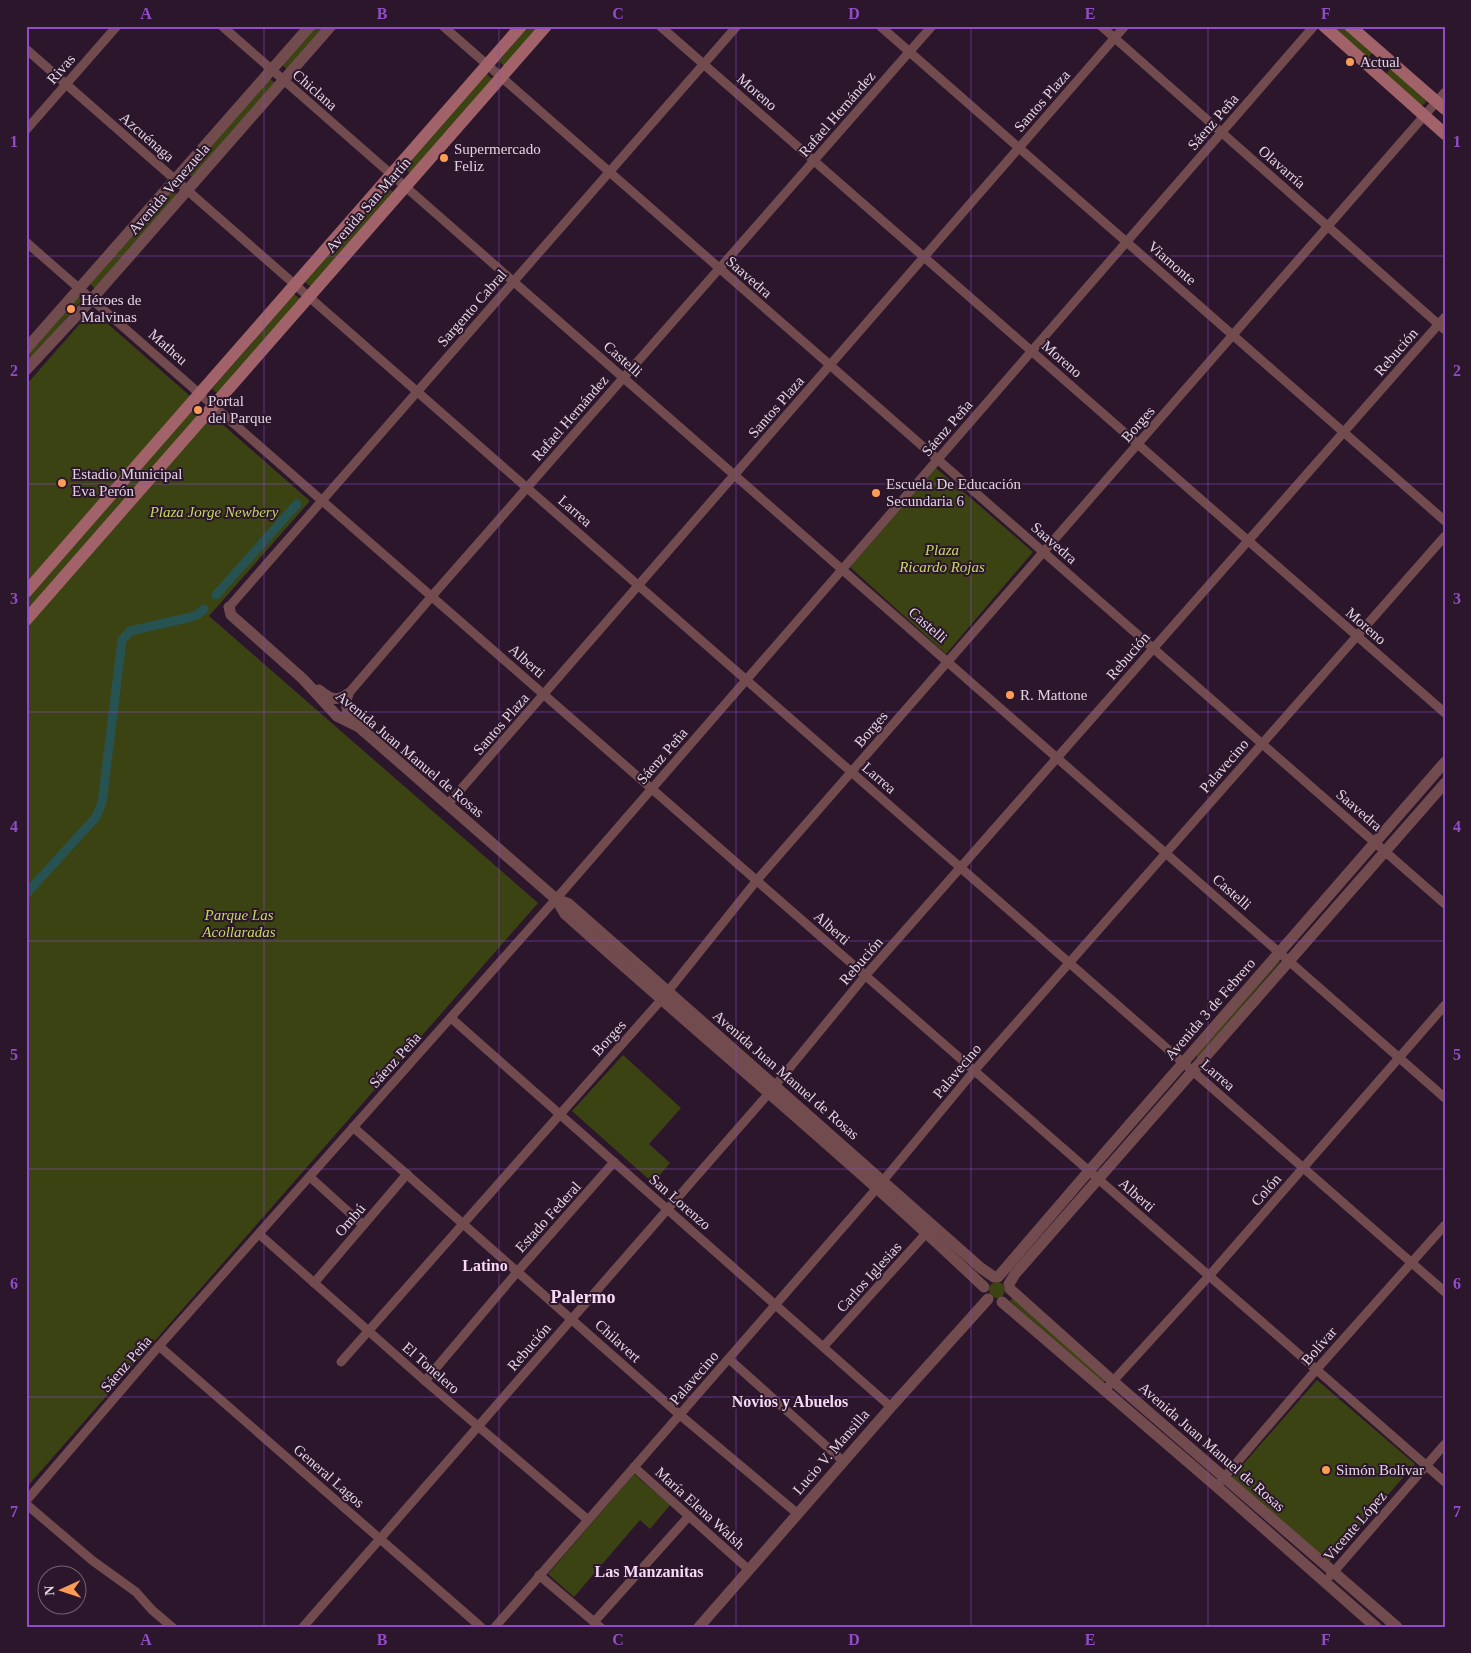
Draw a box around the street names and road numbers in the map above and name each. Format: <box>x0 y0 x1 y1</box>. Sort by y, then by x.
street label: Rivas <box>44 51 78 87</box>
street label: Chiclana <box>290 66 341 114</box>
street label: Santos Plaza <box>1011 67 1073 135</box>
street label: Rafael Hernández <box>796 68 879 160</box>
street label: Moreno <box>734 70 780 114</box>
street label: Sáenz Peña <box>1184 91 1242 153</box>
street label: Azcuénaga <box>117 109 178 165</box>
street label: Avenida Venezuela <box>125 140 213 238</box>
street label: Olavarría <box>1255 142 1309 192</box>
street label: Avenida San Martín <box>322 154 414 256</box>
street label: Viamonte <box>1145 238 1199 288</box>
street label: Saavedra <box>723 253 775 301</box>
street label: Sargento Cabral <box>434 266 510 350</box>
street label: Rebución <box>1371 325 1421 379</box>
street label: Matheu <box>145 326 191 368</box>
street label: Moreno <box>1039 337 1085 381</box>
street label: Castelli <box>600 338 646 380</box>
street label: Rafael Hernández <box>529 372 612 464</box>
street label: Santos Plaza <box>745 373 807 441</box>
street label: Sáenz Peña <box>918 397 976 459</box>
street label: Borges <box>1118 403 1158 445</box>
street label: Larrea <box>555 492 595 530</box>
street label: Saavedra <box>1028 519 1080 567</box>
street label: Castelli <box>905 604 951 646</box>
street label: Moreno <box>1343 604 1389 648</box>
street label: Rebución <box>1103 629 1153 683</box>
street label: Alberti <box>506 641 548 681</box>
street label: Avenida Juan Manuel de Rosas <box>333 687 487 821</box>
street label: Santos Plaza <box>470 690 532 758</box>
street label: Borges <box>851 708 891 750</box>
street label: Sáenz Peña <box>633 725 691 787</box>
street label: Palavecino <box>1196 736 1252 796</box>
street label: Larrea <box>859 759 899 797</box>
street label: Saavedra <box>1333 786 1385 834</box>
street label: Castelli <box>1209 871 1255 913</box>
street label: Alberti <box>811 908 853 948</box>
street label: Rebución <box>836 934 886 988</box>
street label: Avenida 3 de Febrero <box>1162 955 1258 1063</box>
street label: Avenida Juan Manuel de Rosas <box>710 1007 862 1143</box>
street label: Borges <box>589 1017 629 1059</box>
street label: Sáenz Peña <box>366 1029 424 1091</box>
street label: Palavecino <box>930 1041 984 1101</box>
street label: Larrea <box>1198 1056 1238 1094</box>
street label: San Lorenzo <box>646 1171 714 1233</box>
street label: Colón <box>1248 1171 1284 1209</box>
street label: Alberti <box>1116 1175 1158 1215</box>
street label: Estado Federal <box>512 1178 584 1256</box>
street label: Ombú <box>332 1200 369 1239</box>
street label: Carlos Iglesias <box>833 1239 905 1315</box>
street label: Chilavert <box>592 1316 645 1366</box>
street label: Rebución <box>504 1320 554 1374</box>
street label: Bolívar <box>1298 1324 1340 1368</box>
street label: Sáenz Peña <box>97 1333 155 1395</box>
street label: El Tonelero <box>399 1339 463 1397</box>
street label: Palavecino <box>666 1348 722 1408</box>
street label: Avenida Juan Manuel de Rosas <box>1136 1379 1288 1515</box>
street label: Lucio V. Mansilla <box>790 1406 872 1498</box>
street label: General Lagos <box>291 1441 368 1511</box>
street label: María Elena Walsh <box>652 1464 748 1553</box>
street label: Vicente López <box>1320 1488 1390 1564</box>

